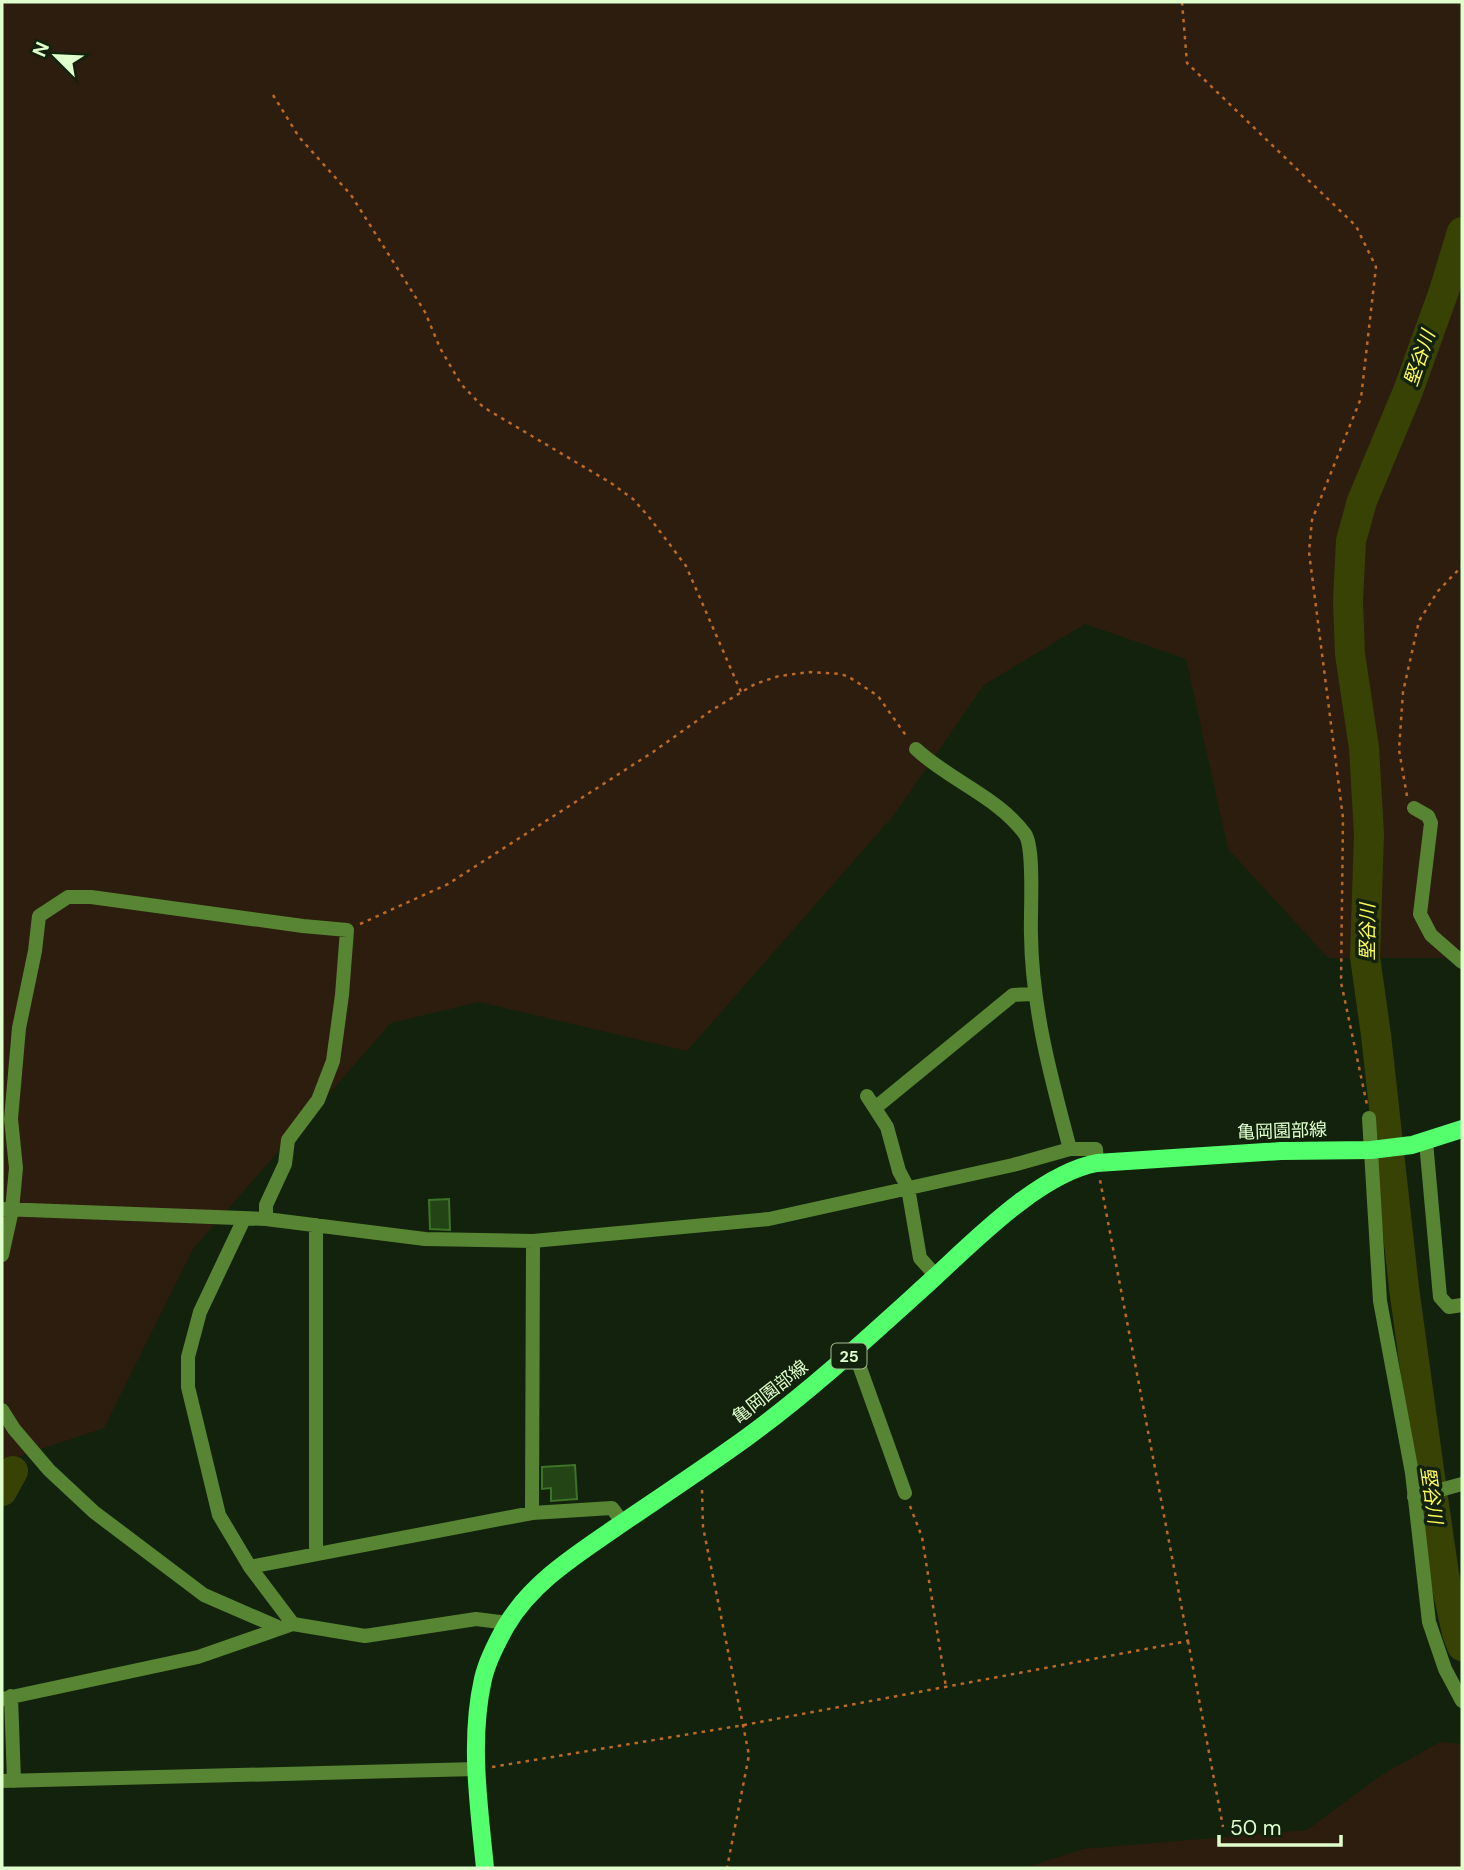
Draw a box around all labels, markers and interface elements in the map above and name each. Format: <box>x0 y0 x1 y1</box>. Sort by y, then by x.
north arrow <box>21 21 91 91</box>
text: N <box>27 38 55 61</box>
water label: 堅谷川 <box>1398 325 1441 389</box>
water label: 堅谷川 <box>1355 902 1380 961</box>
street label: 亀岡園部線 <box>1237 1117 1327 1145</box>
road number: 25 <box>832 1344 866 1368</box>
street label: 亀岡園部線 <box>727 1355 813 1429</box>
water label: 堅谷川 <box>1415 1465 1448 1527</box>
scale bar <box>1219 1804 1342 1848</box>
text: 50 m <box>1230 1814 1281 1842</box>

